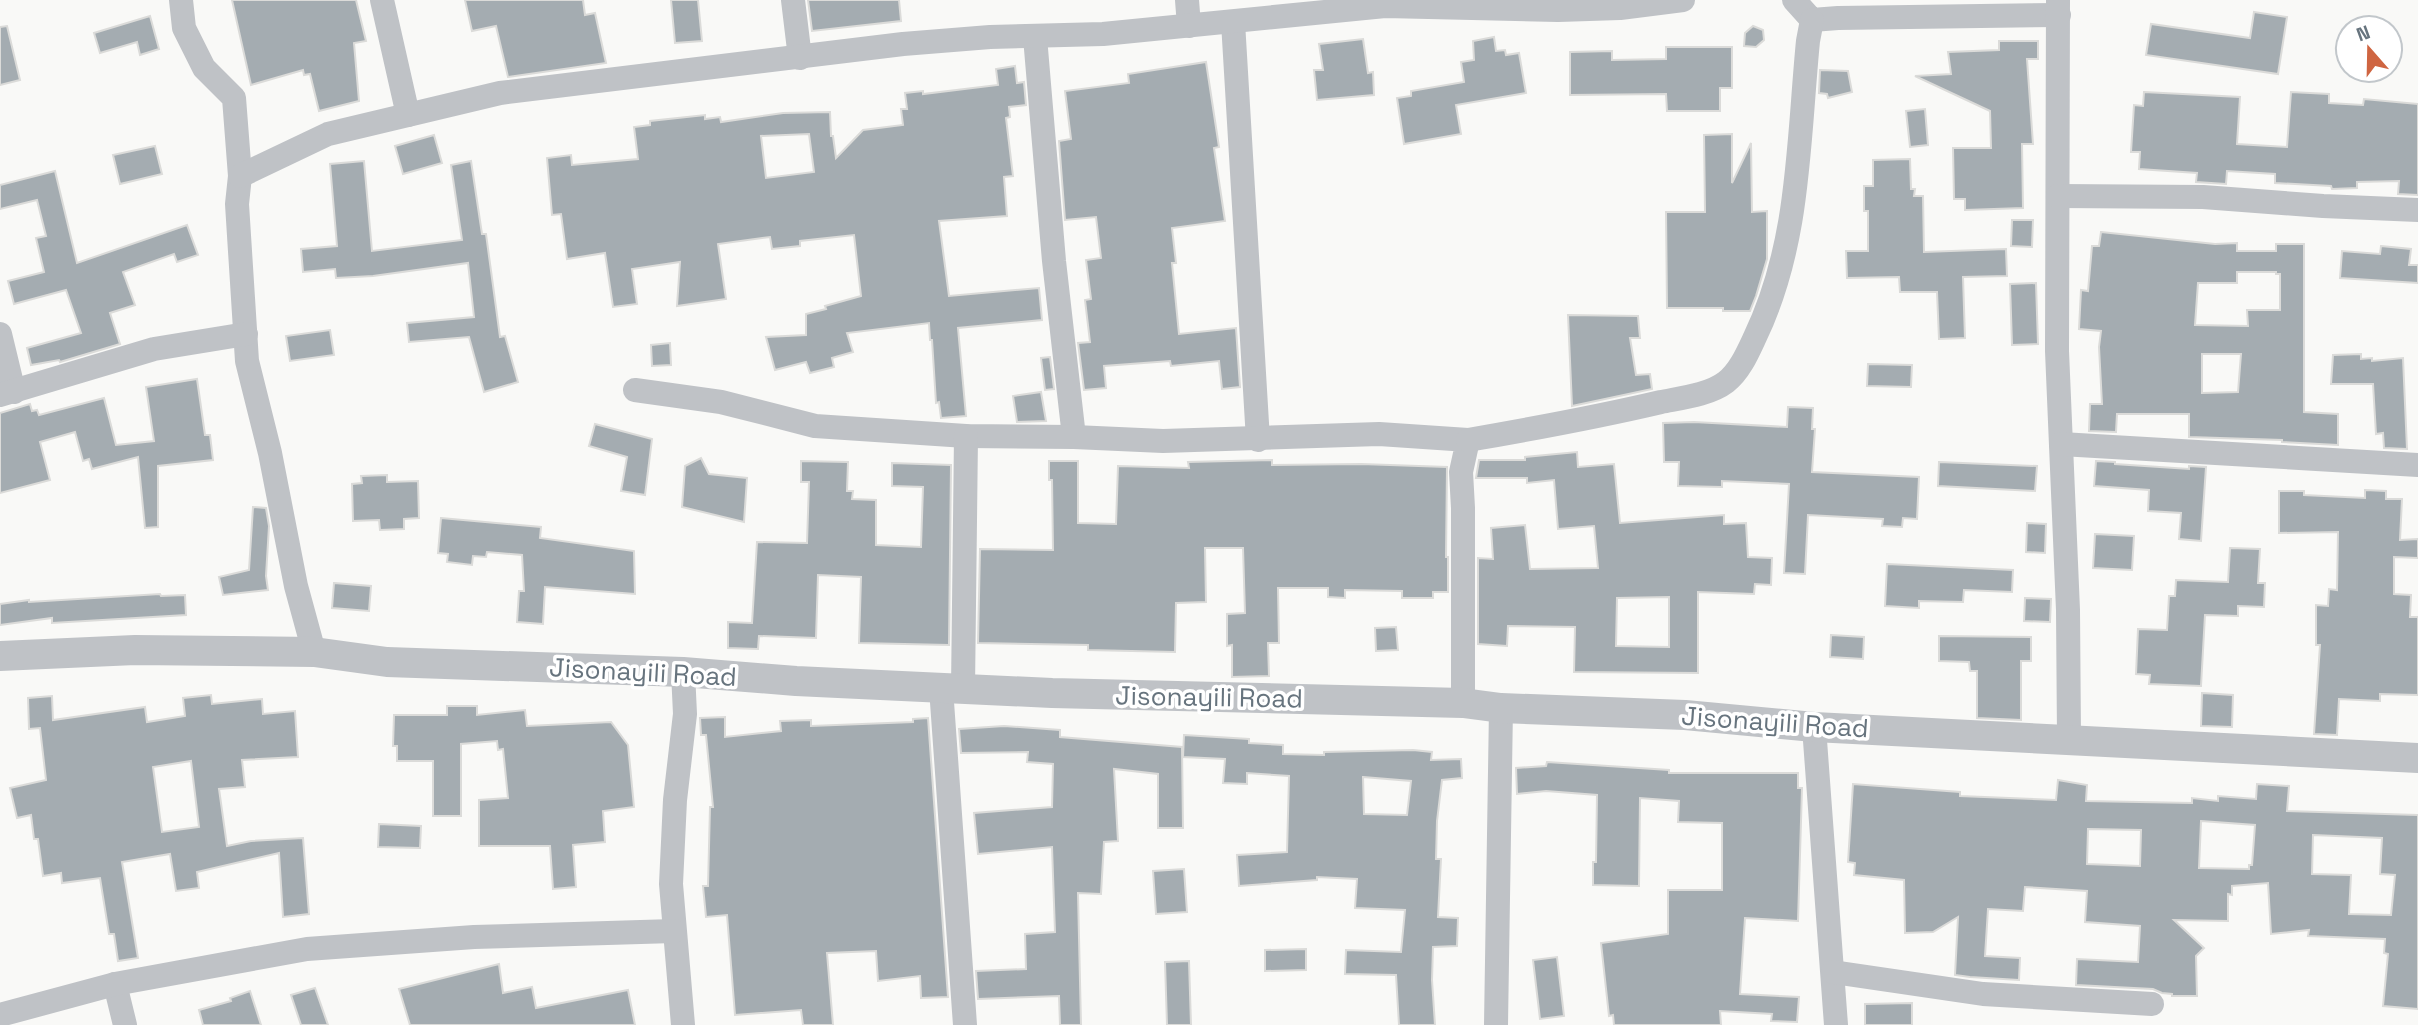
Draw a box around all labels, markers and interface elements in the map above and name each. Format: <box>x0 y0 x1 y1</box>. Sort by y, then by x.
north arrow <box>2334 14 2404 84</box>
text: N <box>2353 20 2374 47</box>
street label: Jisonayili Road <box>548 650 738 694</box>
street label: Jisonayili Road <box>1115 678 1303 716</box>
street label: Jisonayili Road <box>1680 698 1870 746</box>

